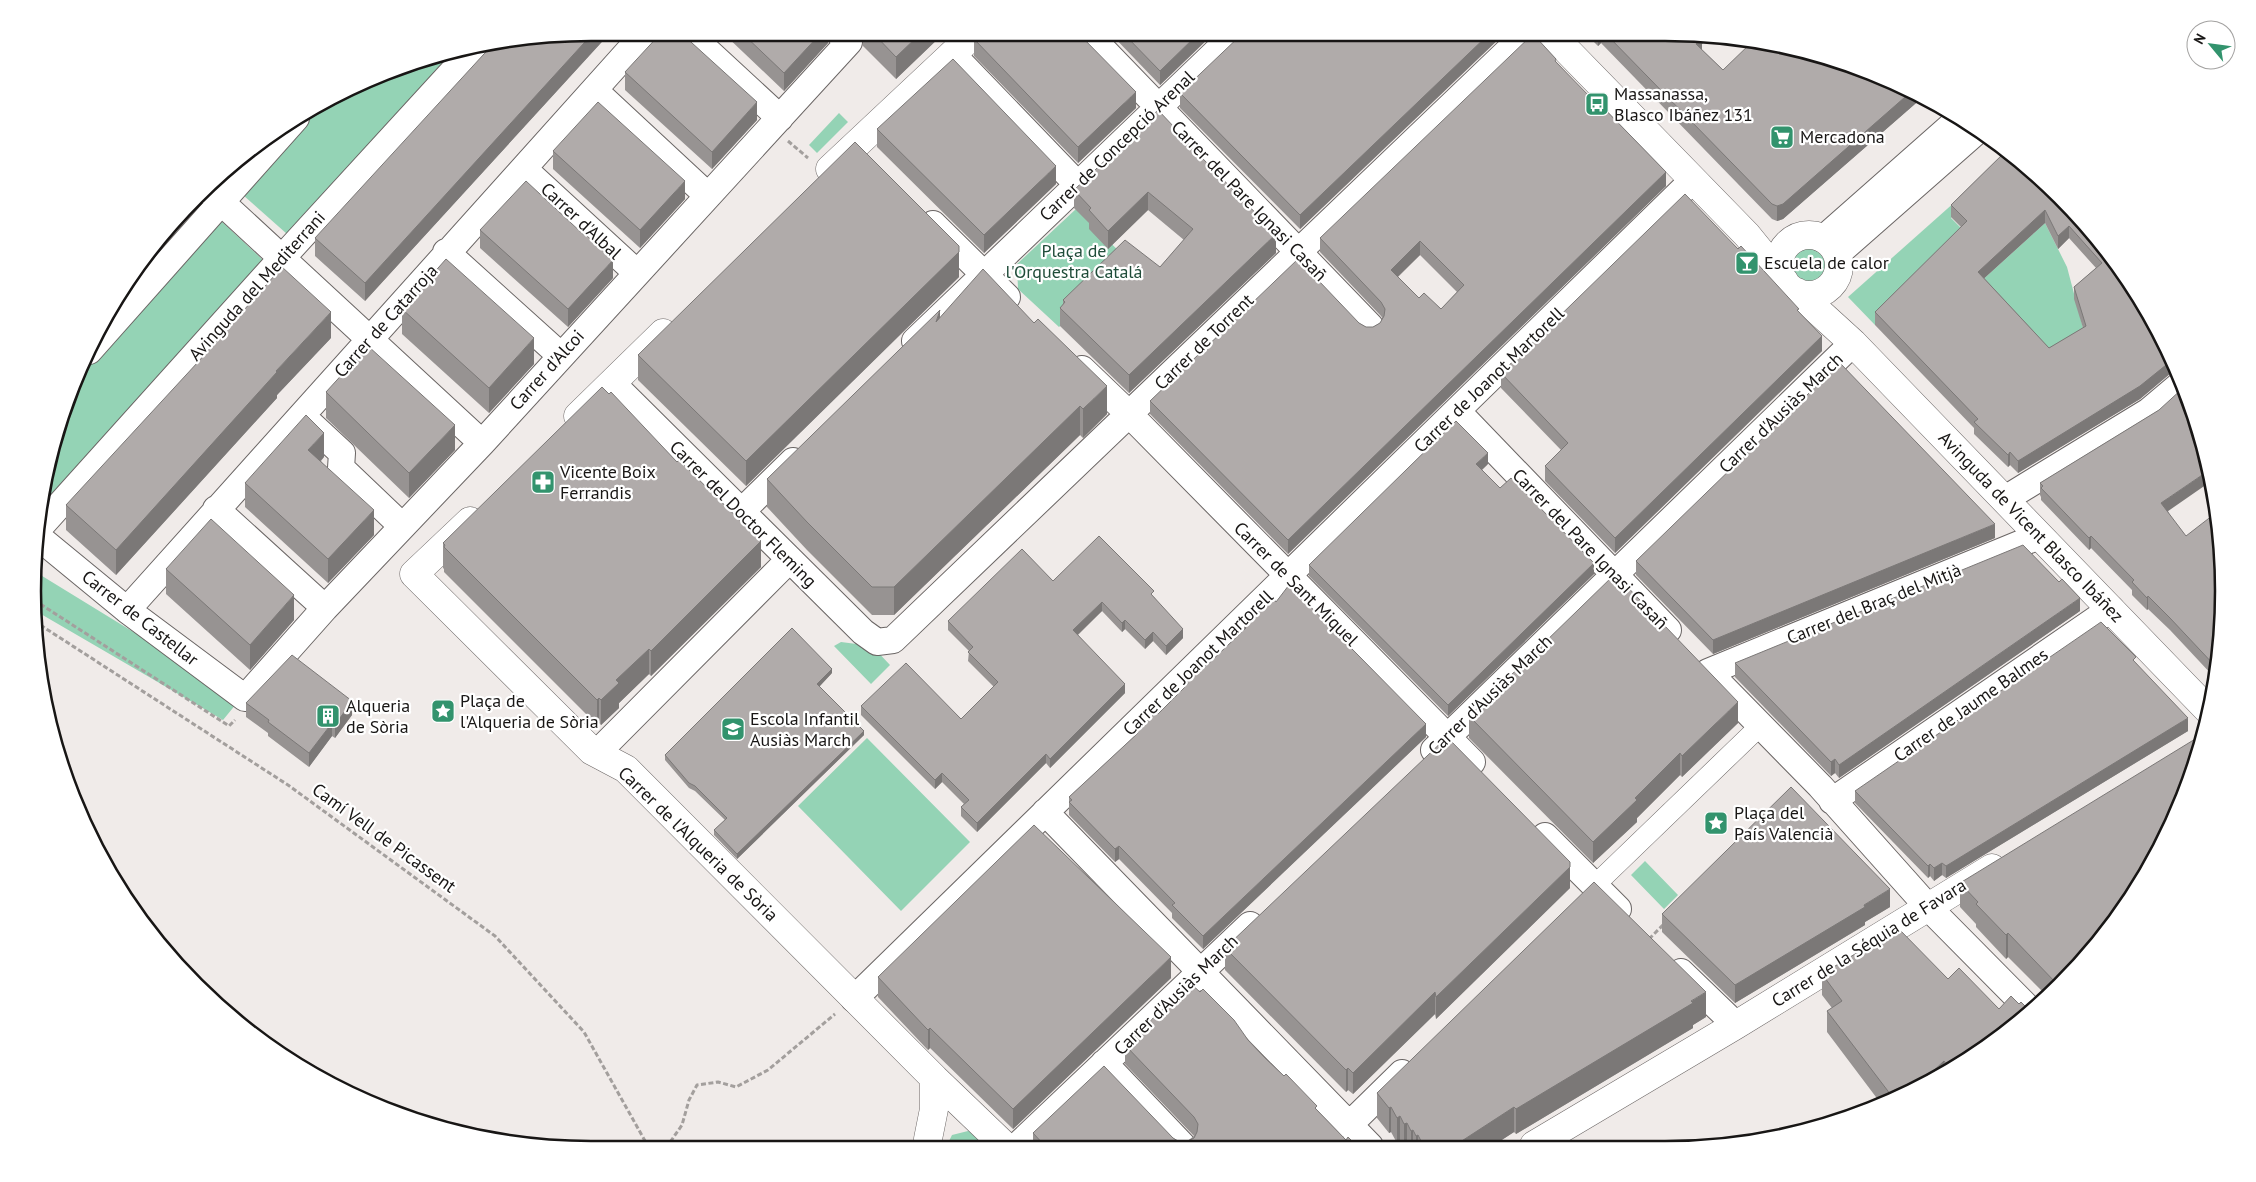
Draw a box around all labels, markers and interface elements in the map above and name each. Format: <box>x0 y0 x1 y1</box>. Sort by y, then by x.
north arrow <box>2186 20 2236 70</box>
text: N <box>2190 30 2210 47</box>
street label: Carrer de Concepció Arenal <box>1034 65 1200 226</box>
place label: Massanassa, Blasco Ibáñez 131 <box>1614 82 1753 126</box>
bus stop icon: Massanassa, Blasco Ibáñez 131 <box>1584 91 1610 117</box>
street label: Carrer del Pare Ignasi Casañ <box>1167 115 1332 286</box>
supermarket icon: Mercadona <box>1769 124 1795 150</box>
place label: Mercadona <box>1800 125 1885 148</box>
street label: Carrer d'Albal <box>536 177 627 264</box>
street label: Avinguda del Mediterrani <box>183 206 330 365</box>
park label: Plaça de l'Orquestra Catalá <box>1005 239 1143 283</box>
bar icon: Escuela de calor <box>1734 250 1760 276</box>
place label: Escuela de calor <box>1764 251 1889 274</box>
street label: Carrer de Catarroja <box>329 259 442 382</box>
street label: Carrer de Torrent <box>1149 289 1258 395</box>
street label: Carrer de Joanot Martorell <box>1409 301 1569 457</box>
street label: Carrer d'Alcoi <box>504 325 589 415</box>
street label: Carrer d'Ausiàs March <box>1714 347 1848 478</box>
street label: Avinguda de Vicent Blasco Ibáñez <box>1934 426 2129 627</box>
street label: Carrer del Doctor Fleming <box>665 435 822 592</box>
place label: Vicente Boix Ferrandis <box>559 460 656 504</box>
street label: Carrer del Pare Ignasi Casañ <box>1508 463 1673 634</box>
pharmacy icon: Vicente Boix Ferrandis <box>530 469 556 495</box>
street label: Carrer de Sant Miquel <box>1229 516 1364 651</box>
street label: Carrer del Braç del Mitjà <box>1783 558 1964 649</box>
street label: Carrer de Castellar <box>77 565 203 670</box>
street label: Carrer de Joanot Martorell <box>1118 584 1278 740</box>
street label: Carrer d'Ausiàs March <box>1423 629 1557 760</box>
street label: Carrer de Jaume Balmes <box>1889 643 2052 767</box>
place label: Plaça de l'Alqueria de Sòria <box>460 689 599 733</box>
place label: Alqueria de Sòria <box>346 694 410 738</box>
place icon: Plaça de l'Alqueria de Sòria <box>430 698 456 724</box>
building icon: Alqueria de Sòria <box>315 703 341 729</box>
place label: Escola Infantil Ausiàs March <box>750 707 860 751</box>
school or university icon: Escola Infantil Ausiàs March <box>720 716 746 742</box>
street label: Carrer de l'Alqueria de Sòria <box>614 761 783 926</box>
street label: Camí Vell de Picassent <box>308 778 461 897</box>
place label: Plaça del País Valencià <box>1734 801 1833 845</box>
place icon: Plaça del País Valencià <box>1703 810 1729 836</box>
street label: Carrer de la Séquia de Favara <box>1767 873 1970 1012</box>
street label: Carrer d'Ausiàs March <box>1109 929 1243 1060</box>

